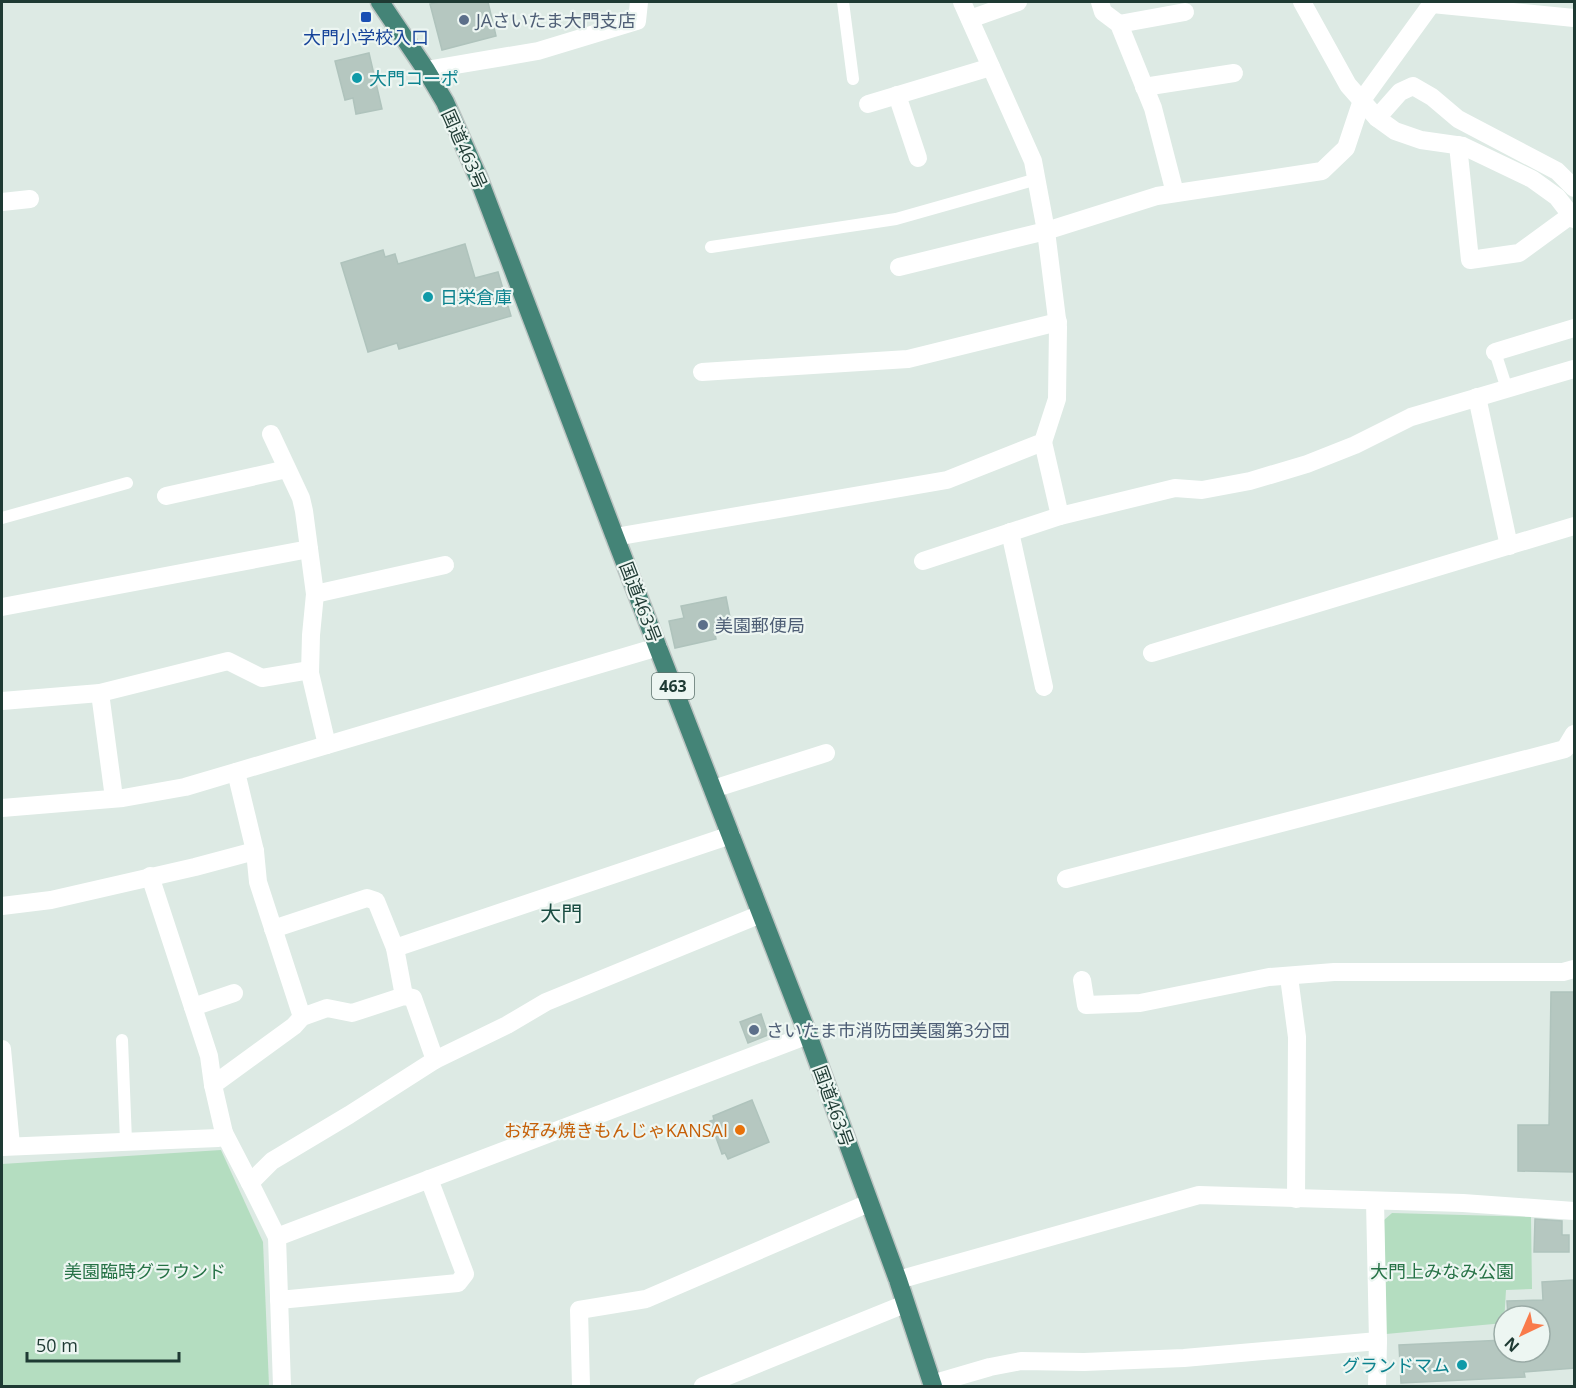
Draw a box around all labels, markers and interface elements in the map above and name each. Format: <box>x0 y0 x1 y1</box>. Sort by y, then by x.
place label: JAさいたま大門支店 <box>474 8 636 32</box>
marker: 大門小学校入口 <box>359 10 373 24</box>
marker: JAさいたま大門支店 <box>457 13 471 27</box>
place label: 大門小学校入口 <box>303 25 429 49</box>
place label: 大門コーポ <box>369 66 459 90</box>
marker: 大門コーポ <box>350 71 364 85</box>
street label: 国道463号 <box>437 105 493 193</box>
place label: 日栄倉庫 <box>440 285 512 309</box>
marker: 日栄倉庫 <box>421 290 435 304</box>
street label: 国道463号 <box>615 558 667 646</box>
place label: 美園郵便局 <box>715 613 805 637</box>
marker: 美園郵便局 <box>696 618 710 632</box>
road number: 463 <box>652 673 694 699</box>
district label: 大門 <box>540 899 582 927</box>
place label: さいたま市消防団美園第3分団 <box>766 1018 1010 1042</box>
marker: さいたま市消防団美園第3分団 <box>747 1023 761 1037</box>
street label: 国道463号 <box>808 1062 860 1150</box>
place label: お好み焼きもんじゃKANSAI <box>504 1118 728 1142</box>
marker: お好み焼きもんじゃKANSAI <box>733 1123 747 1137</box>
park label: 美園臨時グラウンド <box>64 1259 226 1283</box>
park label: 大門上みなみ公園 <box>1370 1259 1514 1283</box>
north arrow <box>1492 1304 1552 1364</box>
scale bar <box>27 1325 178 1363</box>
text: N <box>1499 1332 1524 1357</box>
text: 50 m <box>36 1333 78 1357</box>
place label: グランドマム <box>1342 1353 1450 1377</box>
marker: グランドマム <box>1455 1358 1469 1372</box>

